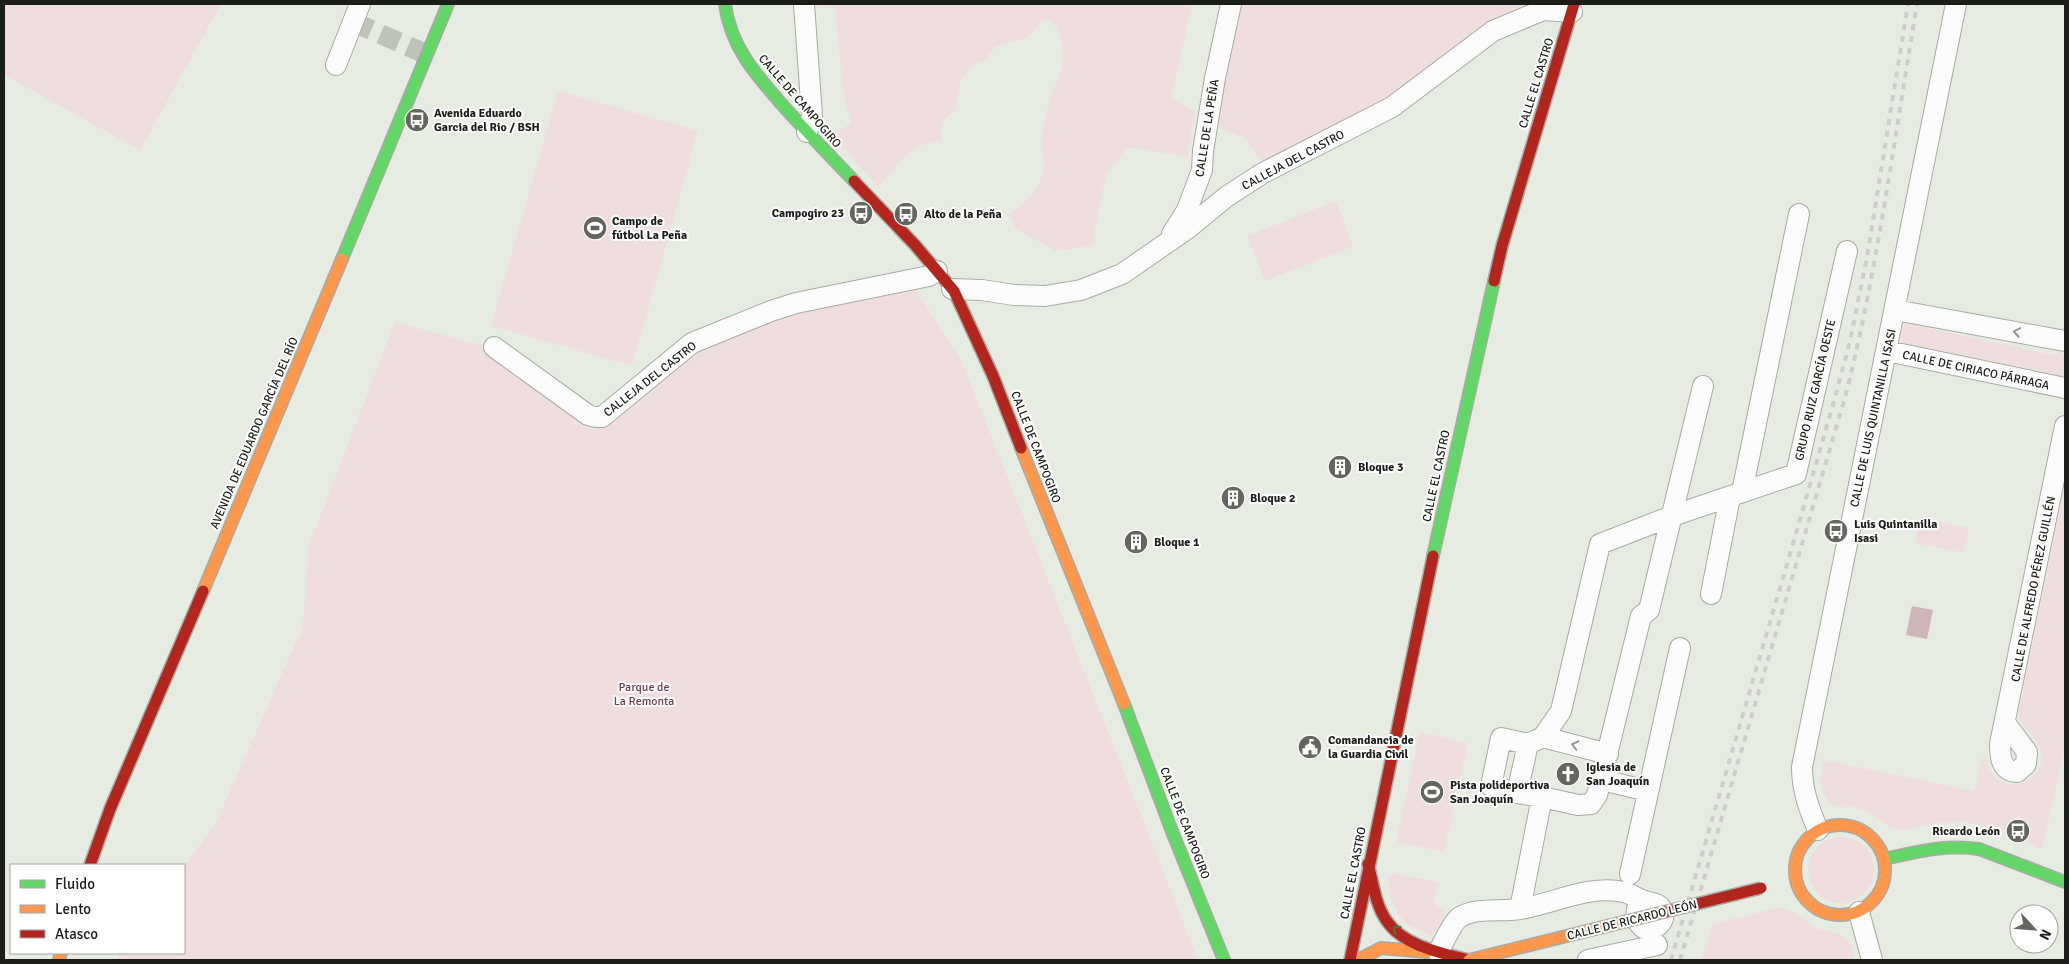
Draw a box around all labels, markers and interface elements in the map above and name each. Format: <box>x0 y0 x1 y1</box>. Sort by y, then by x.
street label: CALLE EL CASTRO <box>1516 36 1557 130</box>
street label: CALLE DE CAMPOGIRO <box>755 52 844 151</box>
street label: CALLE DE LA PEÑA <box>1192 78 1223 178</box>
place label: Avenida Eduardo Garcia del Rio / BSH <box>434 106 540 135</box>
bus stop icon: Avenida Eduardo Garcia del Rio / BSH <box>404 107 430 133</box>
street label: CALLEJA DEL CASTRO <box>1239 127 1347 194</box>
bus stop icon: Campogiro 23 <box>848 200 874 226</box>
bus stop icon: Alto de la Peña <box>893 201 919 227</box>
place label: Campogiro 23 <box>772 206 844 221</box>
place label: Alto de la Peña <box>924 207 1002 222</box>
place label: Campo de fútbol La Peña <box>611 214 687 243</box>
sports icon: Campo de fútbol La Peña <box>582 215 608 241</box>
street label: GRUPO RUIZ GARCÍA OESTE <box>1792 318 1839 462</box>
one-way arrow <box>2013 327 2022 338</box>
street label: CALLE DE LUIS QUINTANILLA ISASI <box>1847 328 1900 509</box>
street label: AVENIDA DE EDUARDO GARCÍA DEL RÍO <box>207 335 302 531</box>
street label: CALLEJA DEL CASTRO <box>601 338 700 420</box>
street label: CALLE DE CIRIACO PÁRRAGA <box>1901 348 2051 394</box>
street label: CALLE DE CAMPOGIRO <box>1007 389 1064 505</box>
street label: CALLE EL CASTRO <box>1419 429 1454 523</box>
building icon: Bloque 3 <box>1327 454 1353 480</box>
place label: Bloque 3 <box>1358 460 1403 475</box>
building icon: Bloque 2 <box>1220 485 1246 511</box>
place label: Bloque 2 <box>1250 491 1295 506</box>
street label: CALLE DE ALFREDO PÉREZ GUILLÉN <box>2008 495 2059 683</box>
place label: Luis Quintanilla Isasi <box>1854 517 1937 546</box>
bus stop icon: Luis Quintanilla Isasi <box>1823 518 1849 544</box>
building icon: Bloque 1 <box>1123 529 1149 555</box>
place label: Bloque 1 <box>1154 535 1200 550</box>
park label: Parque de La Remonta <box>614 680 674 709</box>
place label: Comandancia de la Guardia Civil <box>1328 733 1414 762</box>
public building icon: Comandancia de la Guardia Civil <box>1297 734 1323 760</box>
one-way arrow <box>1572 741 1580 751</box>
place label: Iglesia de San Joaquín <box>1586 760 1650 789</box>
church icon: Iglesia de San Joaquín <box>1555 761 1581 787</box>
street label: CALLE DE CAMPOGIRO <box>1156 765 1213 881</box>
place label: Pista polideportiva San Joaquín <box>1450 778 1549 807</box>
sports icon: Pista polideportiva San Joaquín <box>1419 779 1445 805</box>
bus stop icon: Ricardo León <box>2005 818 2031 844</box>
place label: Ricardo León <box>1932 824 2000 839</box>
street label: CALLE EL CASTRO <box>1337 826 1370 920</box>
legend <box>10 864 185 954</box>
text: Fluido <box>55 875 95 893</box>
street label: CALLE DE RICARDO LEÓN <box>1566 897 1699 944</box>
text: Lento <box>55 900 91 918</box>
north arrow <box>2009 904 2059 954</box>
text: Atasco <box>55 925 98 943</box>
one-way arrow <box>1392 926 1402 935</box>
text: N <box>2035 926 2055 943</box>

